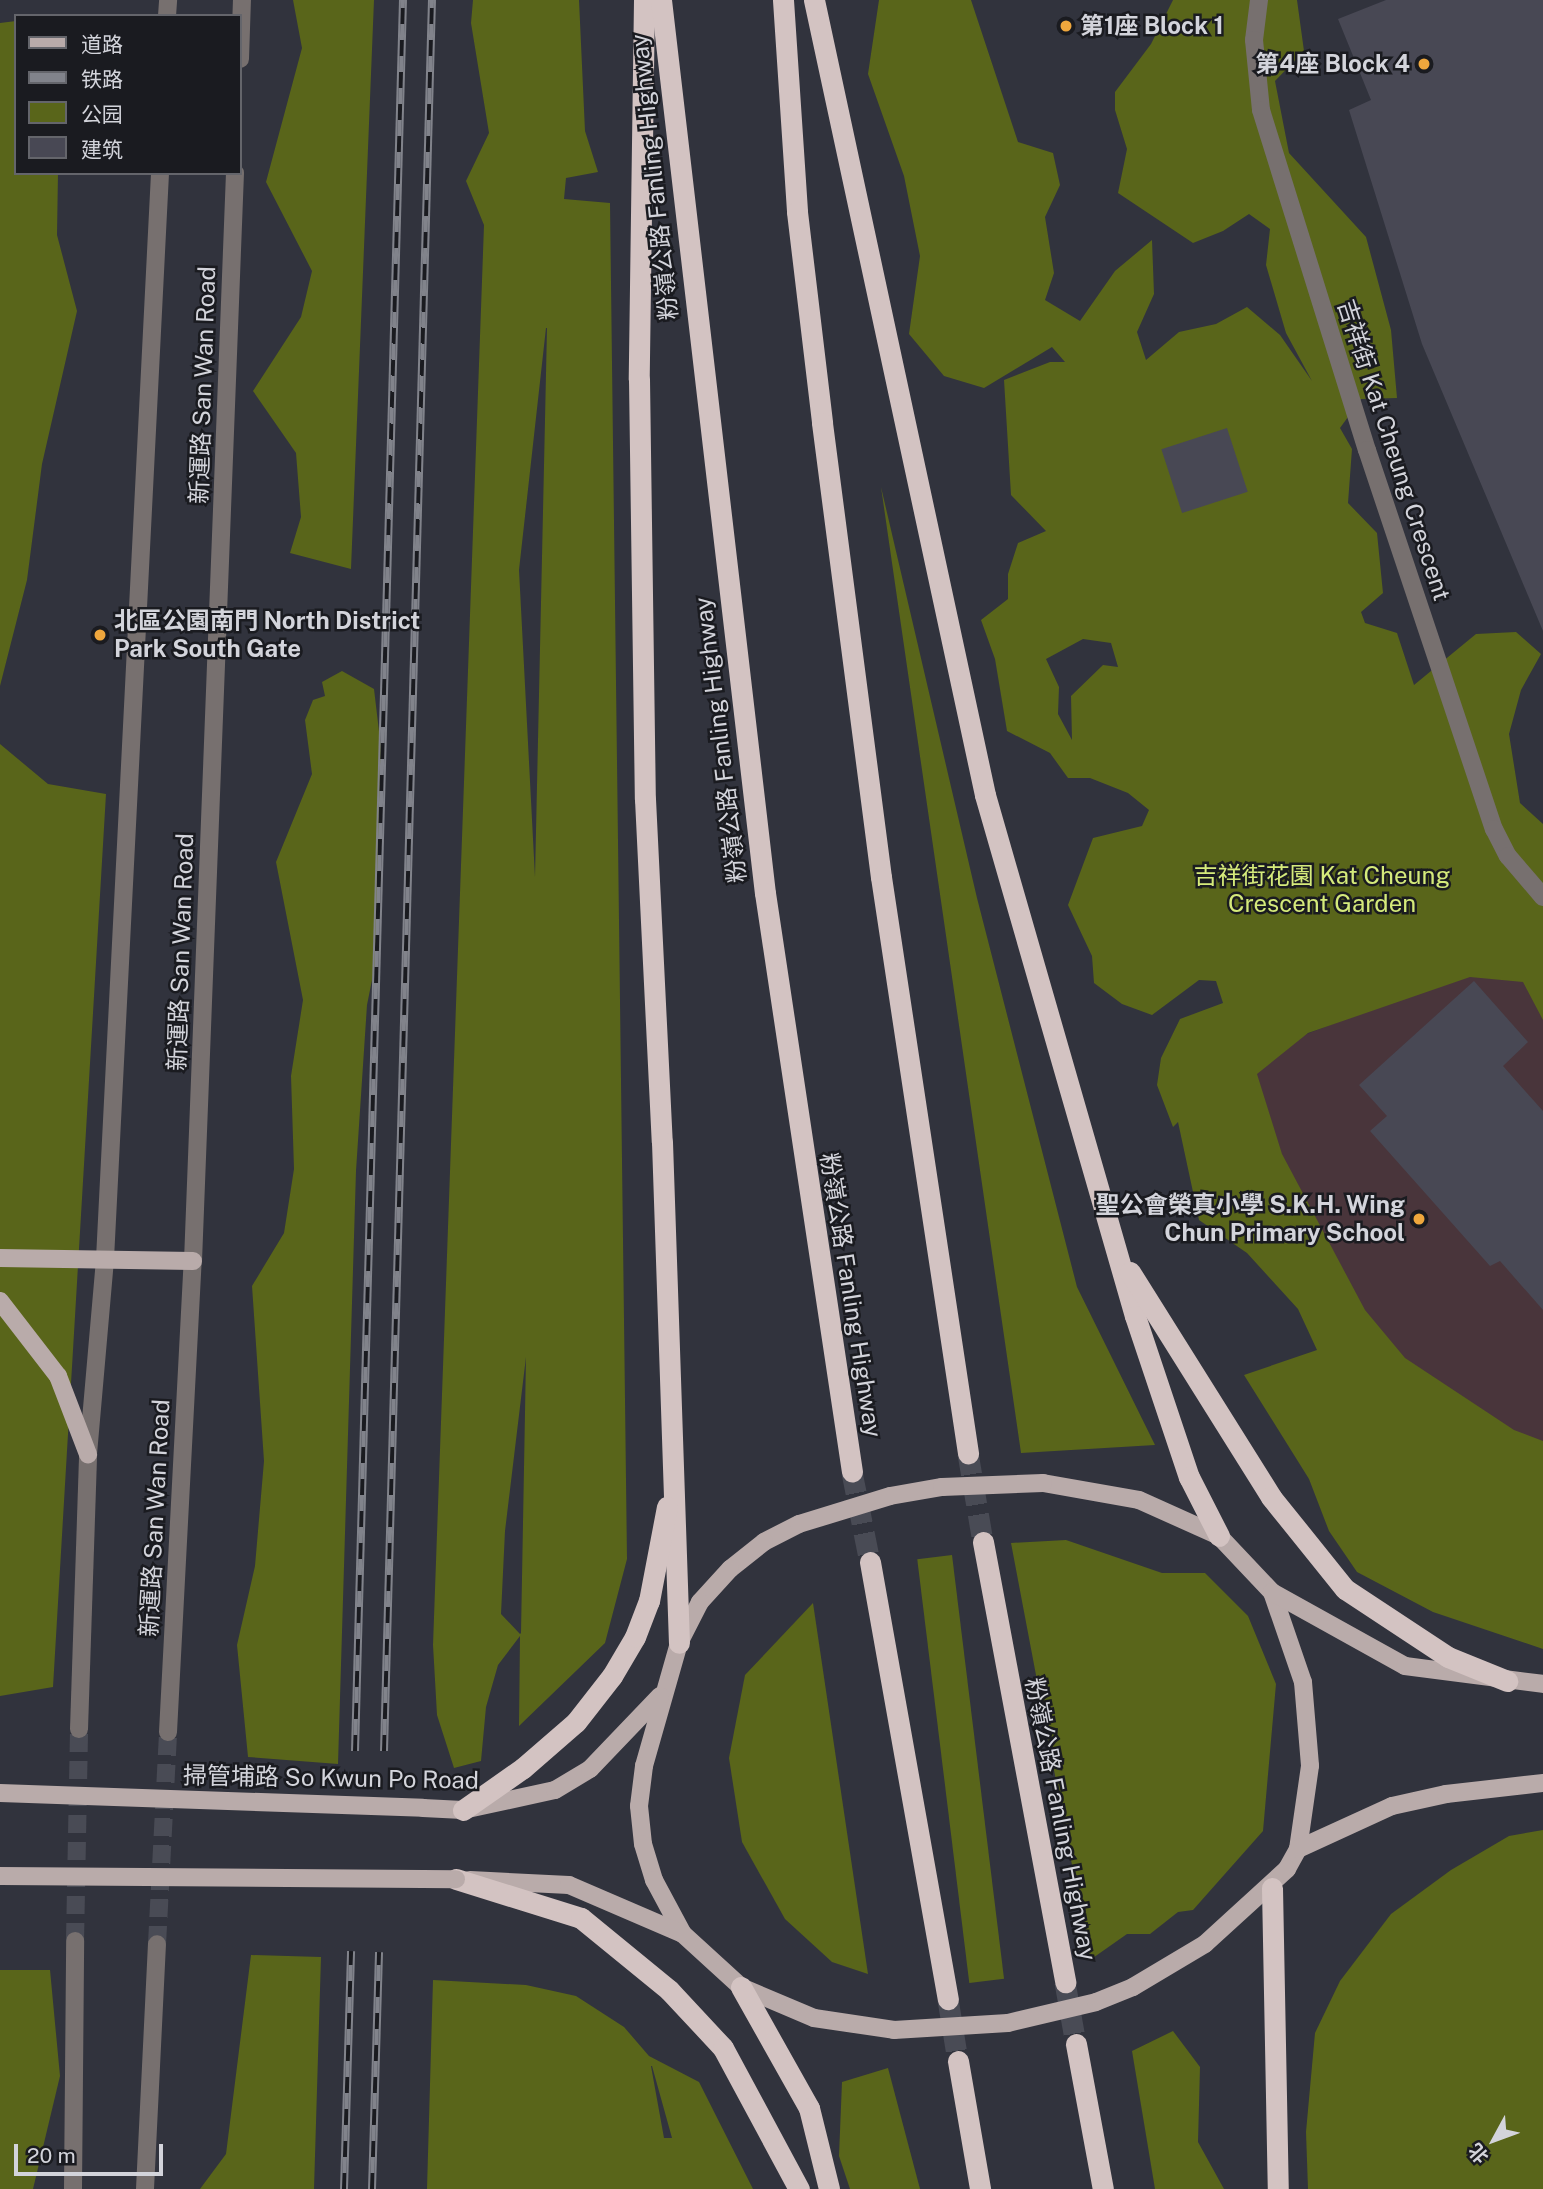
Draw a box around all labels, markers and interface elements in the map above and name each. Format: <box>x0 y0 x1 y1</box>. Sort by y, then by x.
place label: 第1座 Block 1 <box>1080 12 1224 40</box>
legend <box>14 14 242 175</box>
marker: 第1座 Block 1 <box>1058 18 1074 34</box>
text: 道路 <box>81 32 123 57</box>
street label: 粉嶺公路 Fanling Highway <box>625 32 683 322</box>
place label: 第4座 Block 4 <box>1255 50 1410 78</box>
marker: 第4座 Block 4 <box>1416 56 1432 72</box>
text: 铁路 <box>81 67 123 92</box>
text: 公园 <box>81 102 123 127</box>
text: 建筑 <box>81 137 123 162</box>
street label: 新運路 San Wan Road <box>184 265 222 505</box>
street label: 吉祥街 Kat Cheung Crescent <box>1332 296 1456 604</box>
street label: 粉嶺公路 Fanling Highway <box>688 595 752 885</box>
place label: 北區公園南門 North District Park South Gate <box>114 607 420 663</box>
marker: 北區公園南門 North District Park South Gate <box>92 627 108 643</box>
street label: 新運路 San Wan Road <box>162 832 200 1072</box>
park label: 吉祥街花園 Kat Cheung Crescent Garden <box>1194 862 1450 918</box>
street label: 粉嶺公路 Fanling Highway <box>814 1151 888 1439</box>
place label: 聖公會榮真小學 S.K.H. Wing Chun Primary School <box>1095 1191 1405 1247</box>
marker: 聖公會榮真小學 S.K.H. Wing Chun Primary School <box>1411 1211 1427 1227</box>
street label: 新運路 San Wan Road <box>134 1398 176 1638</box>
street label: 粉嶺公路 Fanling Highway <box>1019 1675 1103 1963</box>
street label: 掃管埔路 So Kwun Po Road <box>183 1761 479 1795</box>
north arrow <box>1459 2105 1529 2175</box>
scale bar <box>18 2130 166 2174</box>
text: 北 <box>1464 2139 1493 2168</box>
text: 20 m <box>27 2143 76 2168</box>

